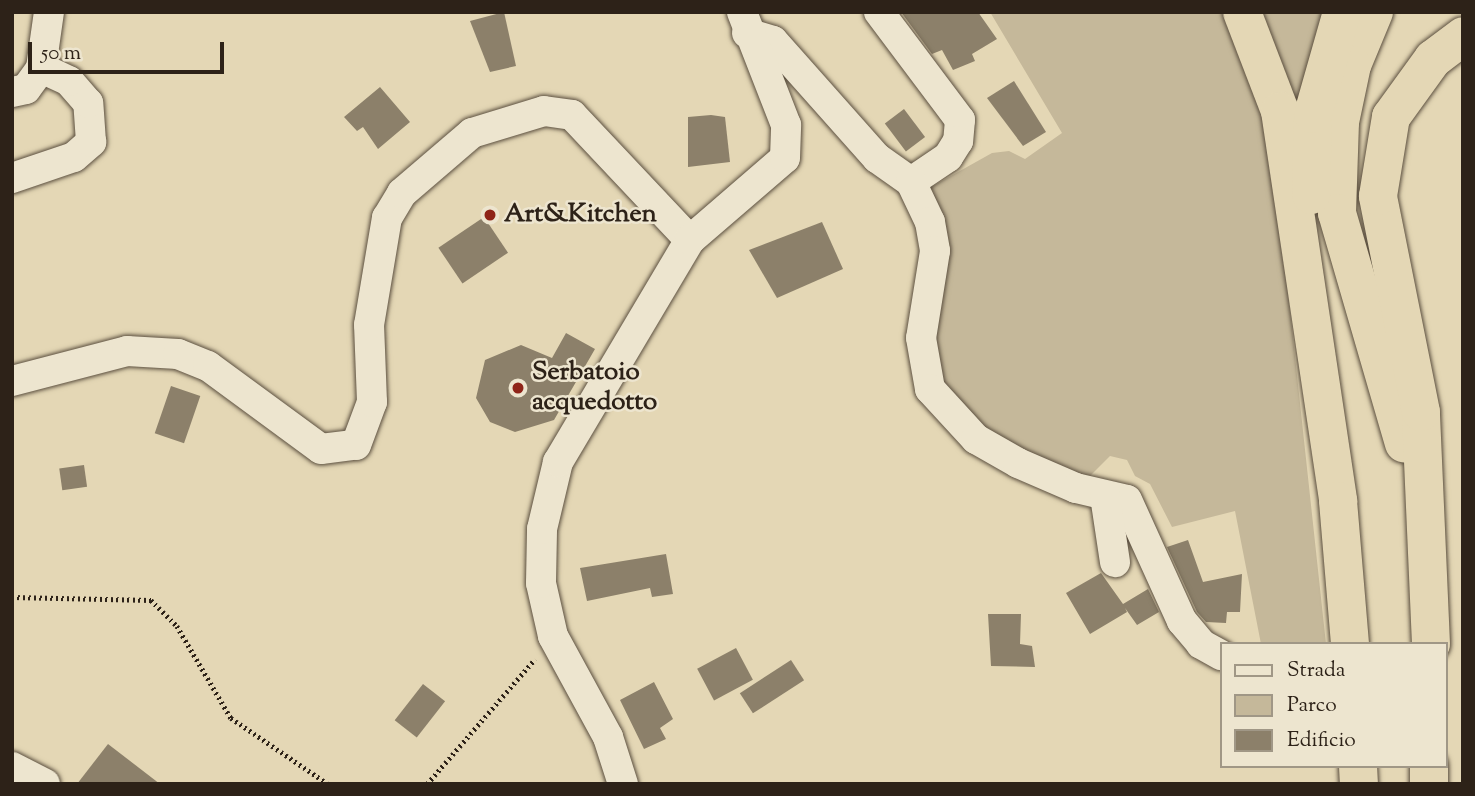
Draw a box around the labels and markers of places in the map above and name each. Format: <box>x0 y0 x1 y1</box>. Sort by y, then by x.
place label: Art&Kitchen <box>504 199 657 231</box>
marker: Art&Kitchen <box>482 207 498 223</box>
place label: Serbatoio acquedotto <box>532 357 657 418</box>
marker: Serbatoio acquedotto <box>510 380 526 396</box>

